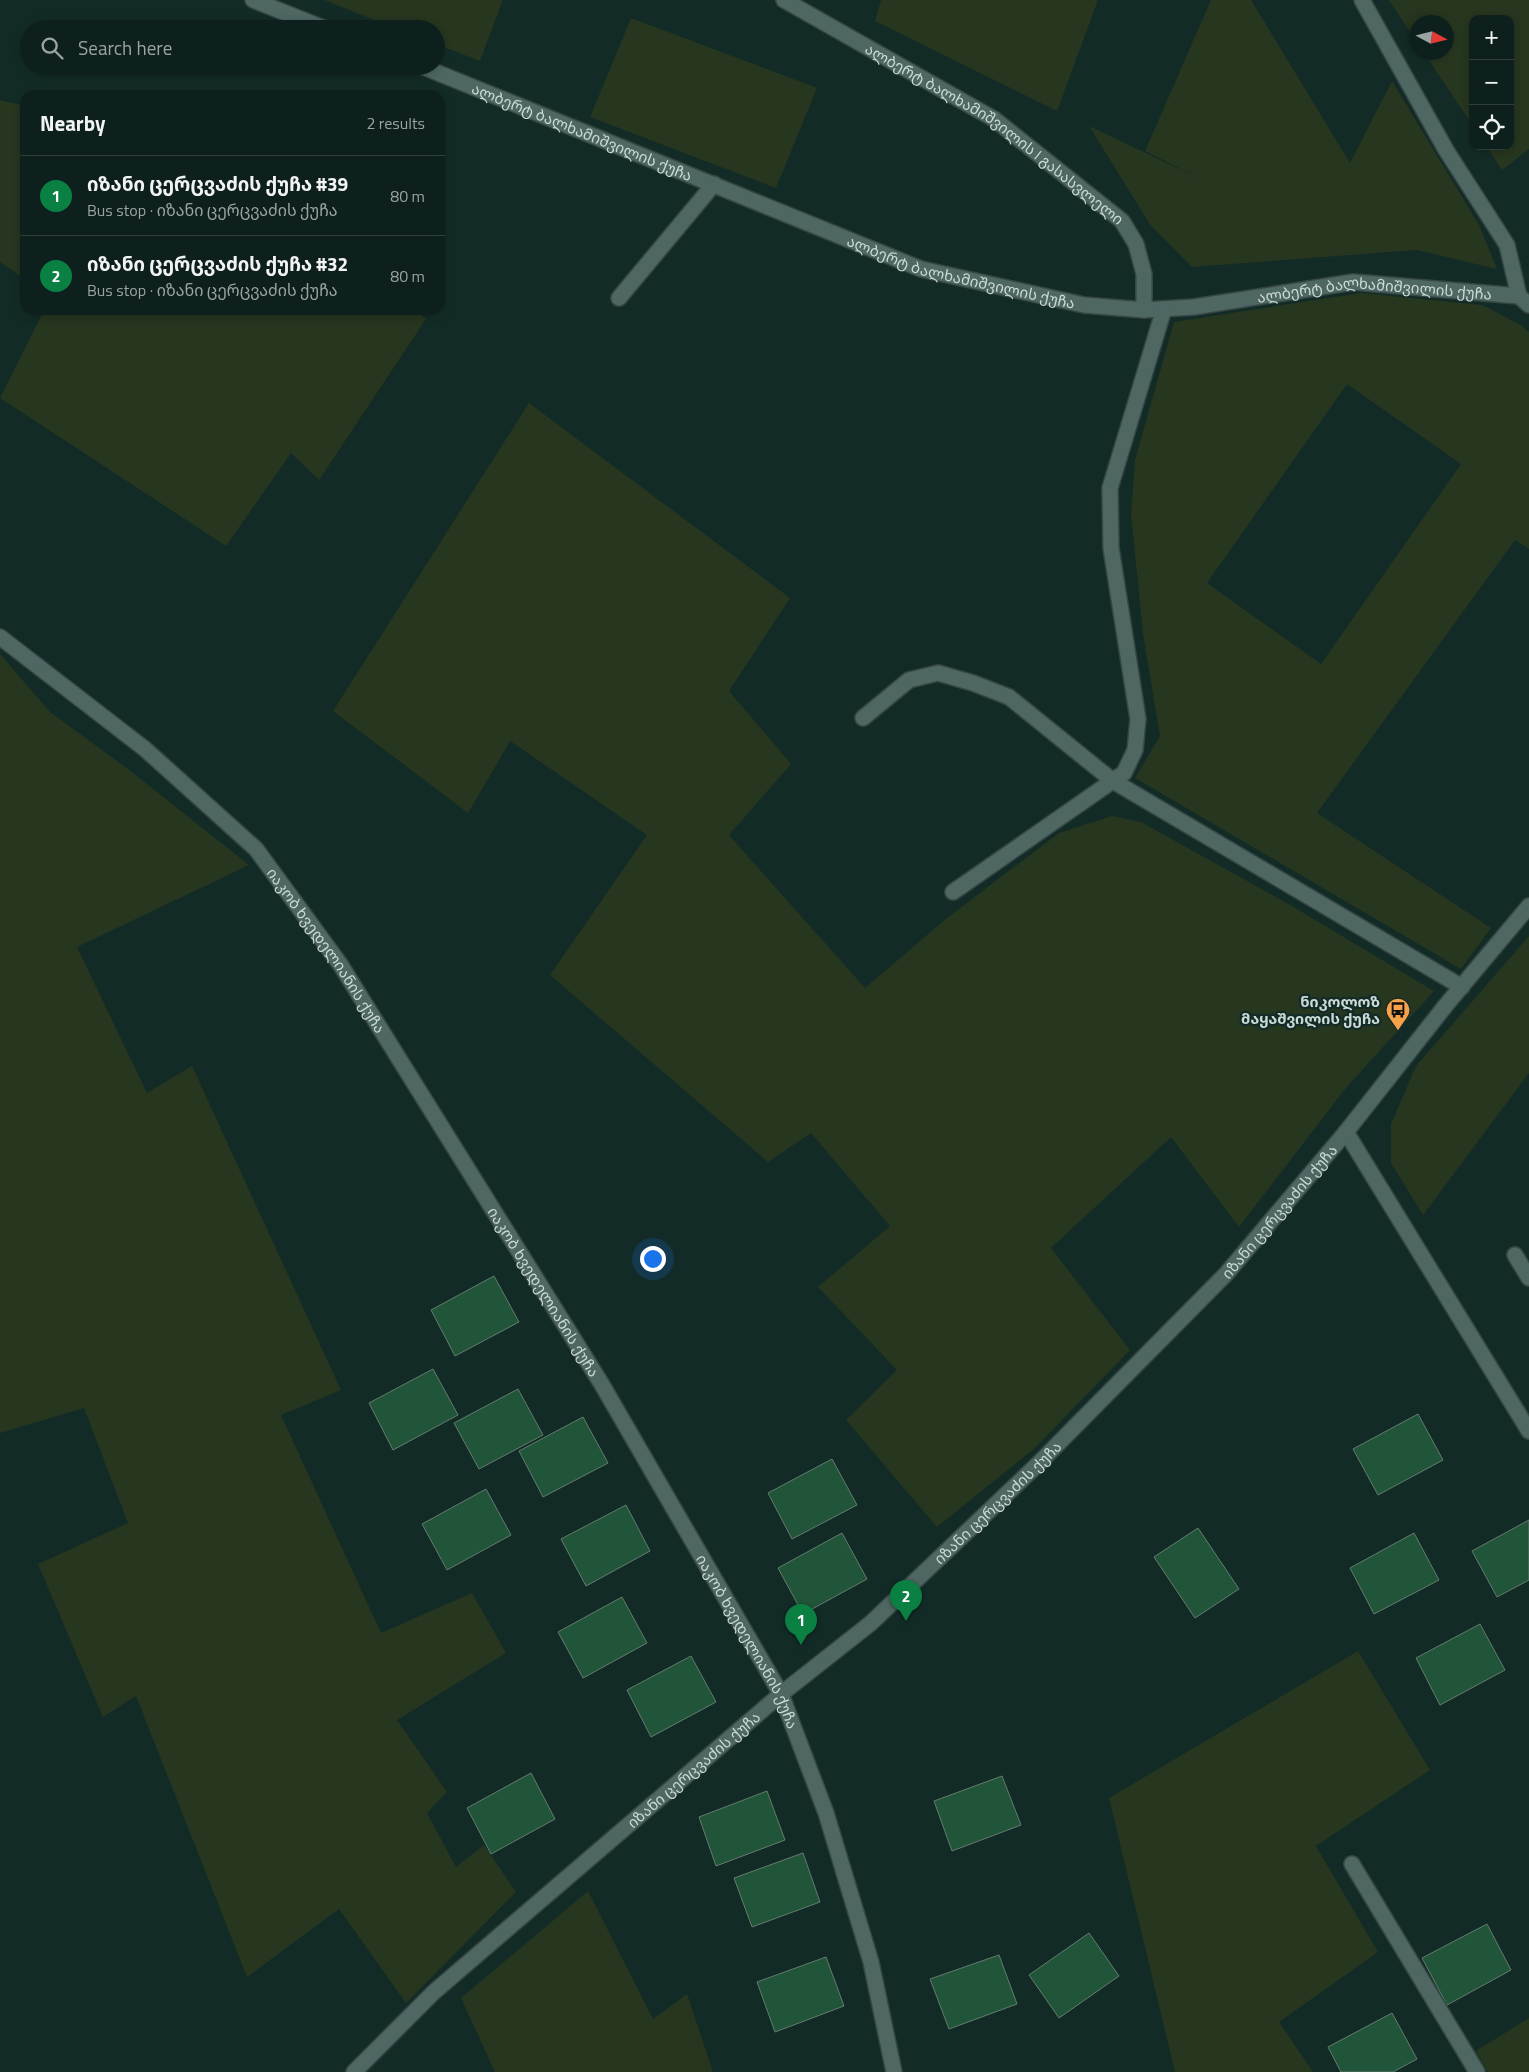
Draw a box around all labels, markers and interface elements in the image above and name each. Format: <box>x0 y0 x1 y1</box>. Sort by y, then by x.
north arrow <box>1409 15 1454 60</box>
map controls <box>1469 15 1514 150</box>
button: + <box>1469 15 1514 60</box>
search box <box>20 20 445 75</box>
text: Search here <box>78 33 172 62</box>
icon: search <box>38 34 66 62</box>
street label: ალბერტ ბალხამიშვილის I გასასვლელი <box>861 37 1129 230</box>
button: − <box>1469 60 1514 105</box>
street label: ალბერტ ბალხამიშვილის ქუჩა <box>468 76 696 187</box>
button: locate <box>1469 105 1514 150</box>
text: Nearby <box>40 107 105 139</box>
text: 2 results <box>366 111 425 135</box>
text: იზანი ცერცვაძის ქუჩა #39 <box>87 169 348 198</box>
text: 1 <box>52 184 60 208</box>
text: 80 m <box>390 184 425 208</box>
text: Bus stop · იზანი ცერცვაძის ქუჩა <box>87 198 337 222</box>
street label: ალბერტ ბალხამიშვილის ქუჩა <box>844 229 1077 314</box>
text: იზანი ცერცვაძის ქუჩა #32 <box>87 249 348 278</box>
text: 2 <box>52 264 60 288</box>
text: 80 m <box>390 264 425 288</box>
street label: ალბერტ ბალხამიშვილის ქუჩა <box>1255 270 1493 308</box>
text: Bus stop · იზანი ცერცვაძის ქუჩა <box>87 278 337 302</box>
street label: იაკობ ხვედელიანის ქუჩა <box>261 862 392 1037</box>
place label: ნიკოლოზ მაყაშვილის ქუჩა <box>1241 990 1380 1030</box>
bus stop icon: ნიკოლოზ მაყაშვილის ქუჩა <box>1385 997 1411 1031</box>
street label: იზანი ცერცვაძის ქუჩა <box>1215 1139 1342 1284</box>
street label: იაკობ ხვედელიანის ქუჩა <box>482 1202 606 1381</box>
your location <box>640 1246 666 1272</box>
street label: იზანი ცერცვაძის ქუჩა <box>928 1435 1067 1569</box>
street label: იაკობ ხვედელიანის ქუჩა <box>691 1549 805 1732</box>
pin: 2 <box>890 1580 922 1621</box>
pin: 1 <box>785 1604 817 1645</box>
street label: იზანი ცერცვაძის ქუჩა <box>622 1705 765 1833</box>

